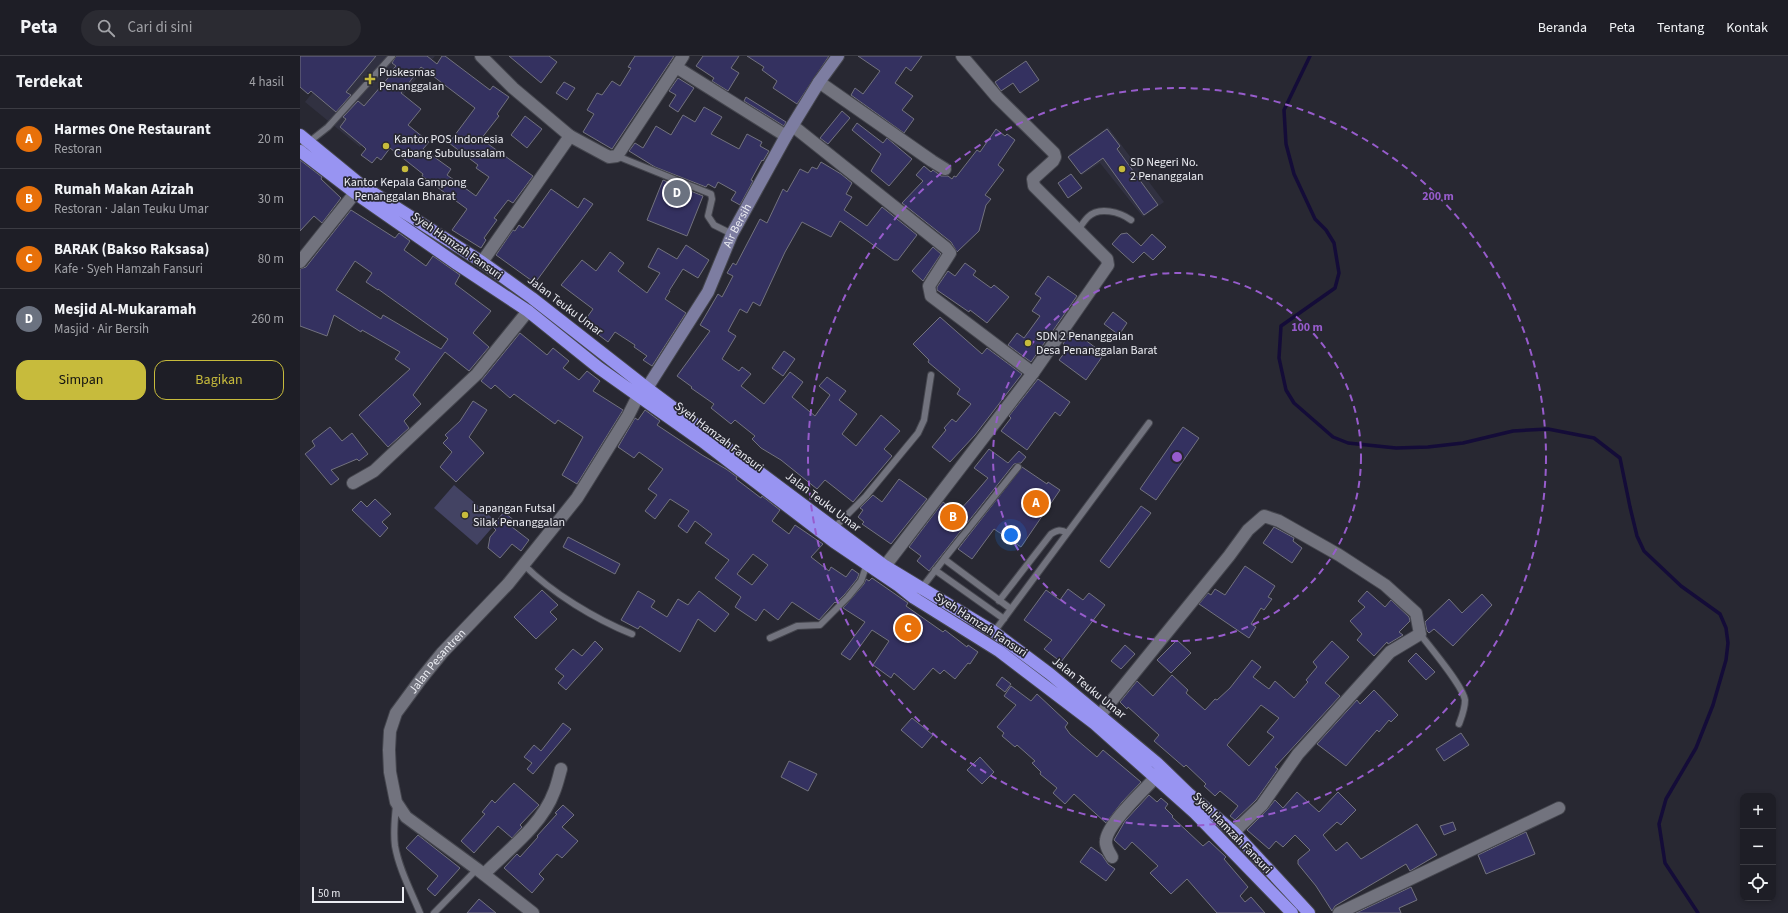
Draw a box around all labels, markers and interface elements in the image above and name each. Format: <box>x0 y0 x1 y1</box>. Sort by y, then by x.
search box <box>81 10 361 46</box>
text: Peta <box>20 14 57 41</box>
icon: search <box>95 17 117 39</box>
text: Cari di sini <box>127 17 192 38</box>
text: Beranda <box>1538 18 1587 38</box>
text: Peta <box>1609 18 1635 38</box>
text: Tentang <box>1657 18 1704 38</box>
text: Kontak <box>1726 18 1768 38</box>
place label: Puskesmas Penanggalan <box>379 64 444 95</box>
text: Terdekat <box>16 70 82 94</box>
text: 4 hasil <box>249 73 284 91</box>
marker: Puskesmas Penanggalan <box>364 73 376 85</box>
text: Harmes One Restaurant <box>54 119 211 140</box>
text: A <box>25 130 33 148</box>
text: 20 m <box>258 130 284 148</box>
place label: Kantor POS Indonesia Cabang Subulussalam <box>394 131 505 162</box>
text: Restoran <box>54 140 102 158</box>
marker: Kantor POS Indonesia Cabang Subulussalam <box>381 141 391 151</box>
place label: SD Negeri No. 2 Penanggalan <box>1130 154 1204 185</box>
marker: Kantor Kepala Gampong Penanggalan Bharat <box>400 164 410 174</box>
marker: SD Negeri No. 2 Penanggalan <box>1117 164 1127 174</box>
place label: Kantor Kepala Gampong Penanggalan Bharat <box>344 174 466 205</box>
pin: D <box>664 178 690 208</box>
text: Rumah Makan Azizah <box>54 179 194 200</box>
text: 200 m <box>1422 188 1454 205</box>
text: B <box>25 190 33 208</box>
text: 30 m <box>258 190 284 208</box>
text: Restoran · Jalan Teuku Umar <box>54 200 209 218</box>
street label: Air Bersih <box>719 200 756 250</box>
street label: Syeh Hamzah Fansuri <box>408 208 506 284</box>
text: BARAK (Bakso Raksasa) <box>54 239 209 260</box>
text: C <box>25 250 33 268</box>
text: 80 m <box>258 250 284 268</box>
text: Kafe · Syeh Hamzah Fansuri <box>54 260 203 278</box>
street label: Jalan Teuku Umar <box>524 272 607 341</box>
text: Mesjid Al-Mukaramah <box>54 299 196 320</box>
text: D <box>25 310 33 328</box>
text: 260 m <box>251 310 284 328</box>
text: 100 m <box>1291 319 1323 336</box>
text: Masjid · Air Bersih <box>54 320 149 338</box>
place label: SDN 2 Penanggalan Desa Penanggalan Barat <box>1036 328 1157 359</box>
marker: SDN 2 Penanggalan Desa Penanggalan Barat <box>1023 338 1033 348</box>
button: Simpan <box>16 360 146 400</box>
button: Bagikan <box>154 360 284 400</box>
street label: Syeh Hamzah Fansuri <box>671 398 767 476</box>
centre of rings <box>1170 450 1184 464</box>
street label: Jalan Teuku Umar <box>782 468 865 537</box>
pin: A <box>1023 488 1049 518</box>
place label: Lapangan Futsal Silak Penanggalan <box>473 500 565 531</box>
pin: B <box>940 502 966 532</box>
marker: Lapangan Futsal Silak Penanggalan <box>460 510 470 520</box>
your location <box>1001 525 1021 545</box>
street label: Syeh Hamzah Fansuri <box>931 589 1031 661</box>
pin: C <box>895 613 921 643</box>
street label: Jalan Pesantren <box>404 625 469 697</box>
street label: Jalan Teuku Umar <box>1048 653 1130 724</box>
street label: Syeh Hamzah Fansuri <box>1189 789 1275 878</box>
map controls <box>1740 793 1776 901</box>
button: + <box>1740 793 1776 829</box>
button: − <box>1740 829 1776 865</box>
button: locate <box>1740 865 1776 901</box>
scale bar <box>312 885 404 904</box>
text: 50 m <box>318 886 340 901</box>

